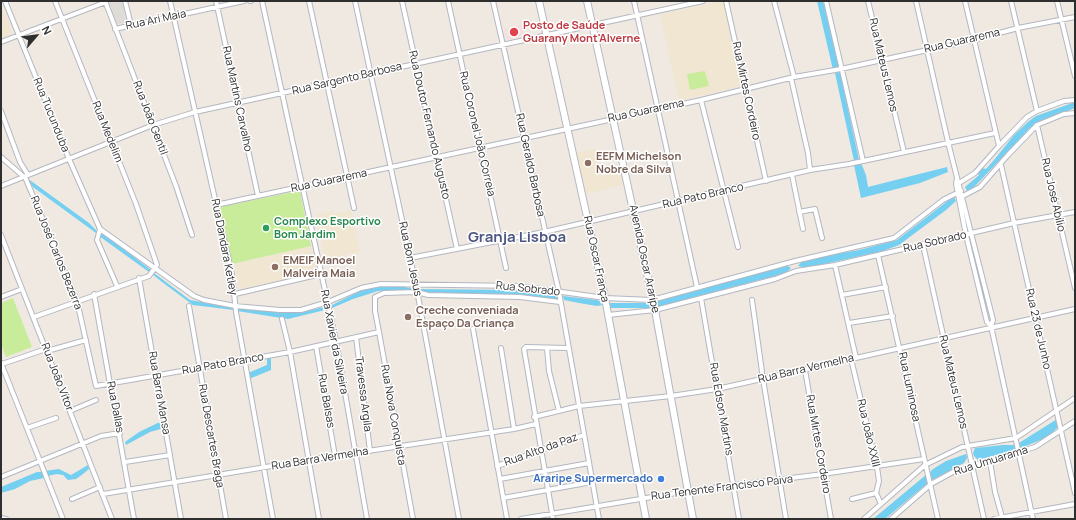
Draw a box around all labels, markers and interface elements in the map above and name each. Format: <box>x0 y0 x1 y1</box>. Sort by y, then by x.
street label: Rua Ari Maia <box>125 7 187 33</box>
north arrow <box>16 16 56 56</box>
street label: Rua Mateus Lemos <box>866 17 900 113</box>
place label: Posto de Saúde Guarany Mont'Alverne <box>523 19 640 45</box>
text: N <box>39 23 56 37</box>
marker: Posto de Saúde Guarany Mont'Alverne <box>508 26 520 38</box>
street label: Rua Guararema <box>923 26 1001 56</box>
street label: Rua Mirtes Cordeiro <box>729 41 763 141</box>
street label: Rua Martins Carvalho <box>219 45 255 153</box>
street label: Rua Doutor Fernando Augusto <box>405 49 453 201</box>
street label: Rua Sargento Barbosa <box>291 60 403 98</box>
street label: Rua Coronel João Correia <box>456 70 498 198</box>
street label: Rua Tucunduba <box>30 76 72 154</box>
street label: Rua João Gentil <box>130 79 170 157</box>
street label: Rua Guararema <box>607 96 685 126</box>
street label: Rua Medelim <box>89 99 125 165</box>
street label: Rua Geraldo Barbosa <box>513 112 547 218</box>
place label: EEFM Michelson Nobre da Silva <box>596 150 681 176</box>
street label: Rua José Abílio <box>1038 157 1068 233</box>
marker: EEFM Michelson Nobre da Silva <box>583 158 593 168</box>
street label: Rua Guararema <box>290 166 368 196</box>
street label: Rua Pato Branco <box>661 180 745 212</box>
street label: Rua José Carlos Bezerra <box>27 194 85 312</box>
street label: Rua Dandara Ketley <box>208 198 240 296</box>
street label: Avenida Oscar Araripe <box>626 204 662 314</box>
place label: Complexo Esportivo Bom Jardim <box>274 215 381 241</box>
street label: Rua Oscar França <box>580 215 612 303</box>
street label: Rua Bom Jesus <box>396 220 424 298</box>
marker: Complexo Esportivo Bom Jardim <box>261 223 271 233</box>
street label: Rua Sobrado <box>902 228 968 256</box>
district label: Granja Lisboa <box>468 229 566 247</box>
place label: EMEIF Manoel Malveira Maia <box>283 254 355 280</box>
marker: EMEIF Manoel Malveira Maia <box>270 262 280 272</box>
street label: Rua Sobrado <box>495 279 561 299</box>
street label: Rua 23 de Junho <box>1022 287 1054 371</box>
street label: Rua Xavier da Silveira <box>317 289 351 395</box>
place label: Creche conveniada Espaço Da Criança <box>416 304 519 330</box>
marker: Creche conveniada Espaço Da Criança <box>403 312 413 322</box>
street label: Rua Mateus Lemos <box>936 334 970 430</box>
street label: Rua João Vítor <box>38 341 76 413</box>
street label: Rua Barra Mansa <box>145 350 173 436</box>
street label: Rua Pato Branco <box>181 350 265 378</box>
street label: Rua Luminosa <box>895 351 923 423</box>
street label: Rua Barra Vermelha <box>757 352 855 386</box>
street label: Travessa Argila <box>352 356 374 432</box>
street label: Rua Edson Martins <box>706 361 736 457</box>
street label: Rua Nova Conquista <box>378 364 408 466</box>
street label: Rua Balsas <box>315 373 337 429</box>
street label: Rua Dallas <box>104 380 126 434</box>
street label: Rua Descartes Braga <box>195 383 227 489</box>
street label: Rua Mirtes Cordeiro <box>803 393 833 495</box>
street label: Rua João XXIII <box>854 398 882 468</box>
street label: Rua Alto da Paz <box>502 431 580 469</box>
street label: Rua Umuarama <box>952 443 1030 479</box>
street label: Rua Barra Vermelha <box>271 445 369 473</box>
place label: Araripe Supermercado <box>533 472 653 486</box>
street label: Rua Tenente Francisco Paiva <box>650 473 794 503</box>
marker: Araripe Supermercado <box>656 474 666 484</box>

